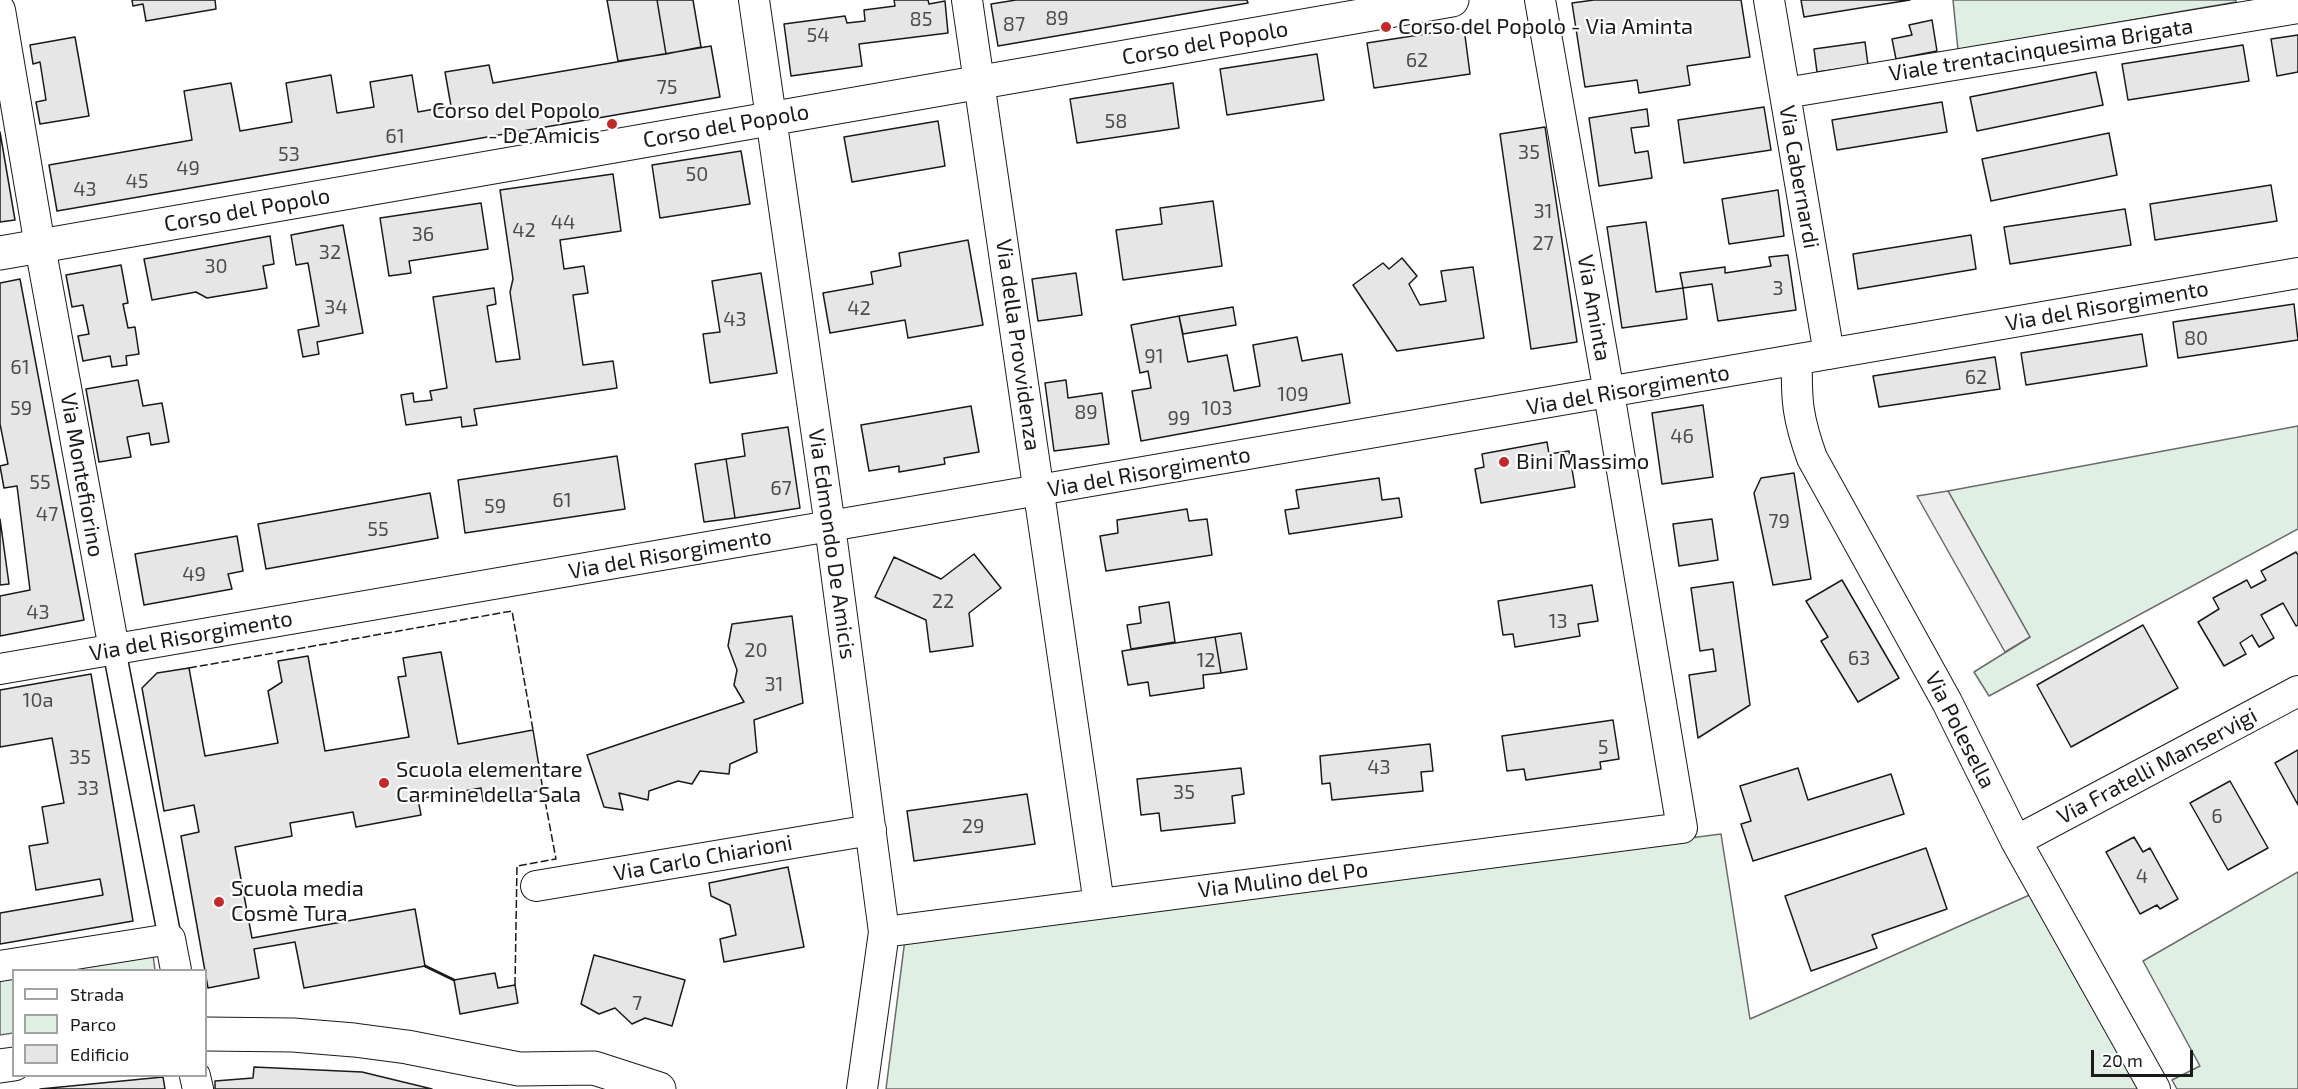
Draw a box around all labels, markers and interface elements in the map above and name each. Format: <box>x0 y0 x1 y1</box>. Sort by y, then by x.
house number: 89 <box>1045 6 1069 30</box>
house number: 85 <box>910 7 932 31</box>
house number: 87 <box>1003 12 1025 36</box>
street label: Viale trentacinquesima Brigata <box>1887 13 2195 87</box>
place label: Corso del Popolo - Via Aminta <box>1398 14 1693 40</box>
street label: Corso del Popolo <box>1120 15 1290 71</box>
marker: Corso del Popolo - Via Aminta <box>1379 20 1393 34</box>
house number: 54 <box>806 23 830 47</box>
house number: 62 <box>1406 48 1428 72</box>
house number: 75 <box>657 75 677 99</box>
place label: Corso del Popolo - De Amicis <box>432 98 600 150</box>
street label: Corso del Popolo <box>641 98 811 154</box>
street label: Via Cabernardi <box>1773 103 1825 251</box>
house number: 58 <box>1105 109 1127 133</box>
marker: Corso del Popolo - De Amicis <box>605 117 619 131</box>
house number: 61 <box>385 124 405 148</box>
house number: 35 <box>1518 140 1540 164</box>
house number: 53 <box>278 142 300 166</box>
house number: 49 <box>176 156 200 180</box>
house number: 50 <box>686 162 708 186</box>
house number: 45 <box>125 169 149 193</box>
house number: 43 <box>73 177 97 201</box>
street label: Corso del Popolo <box>162 182 332 238</box>
house number: 31 <box>1533 199 1553 223</box>
house number: 44 <box>551 210 575 234</box>
house number: 42 <box>512 218 536 242</box>
house number: 36 <box>412 222 434 246</box>
house number: 27 <box>1532 231 1554 255</box>
street label: Via della Provvidenza <box>990 237 1046 453</box>
house number: 32 <box>319 240 341 264</box>
street label: Via Aminta <box>1572 253 1616 363</box>
house number: 30 <box>204 254 228 278</box>
street label: Via del Risorgimento <box>2003 275 2211 337</box>
house number: 3 <box>1772 276 1784 300</box>
house number: 34 <box>324 295 348 319</box>
house number: 42 <box>847 296 871 320</box>
house number: 43 <box>723 307 747 331</box>
house number: 80 <box>2184 326 2208 350</box>
house number: 91 <box>1144 344 1164 368</box>
house number: 61 <box>10 355 30 379</box>
street label: Via del Risorgimento <box>1524 359 1732 421</box>
house number: 62 <box>1965 365 1987 389</box>
house number: 109 <box>1277 382 1309 406</box>
street label: Via Montefiorino <box>55 391 109 559</box>
house number: 59 <box>10 396 32 420</box>
house number: 103 <box>1201 396 1233 420</box>
house number: 89 <box>1074 400 1098 424</box>
house number: 99 <box>1168 406 1190 430</box>
house number: 46 <box>1670 424 1694 448</box>
street label: Via Edmondo De Amicis <box>803 427 861 661</box>
street label: Via del Risorgimento <box>1045 441 1253 503</box>
place label: Bini Massimo <box>1516 449 1649 475</box>
marker: Bini Massimo <box>1497 455 1511 469</box>
house number: 55 <box>29 470 51 494</box>
house number: 67 <box>770 476 792 500</box>
house number: 61 <box>552 488 572 512</box>
house number: 59 <box>484 494 506 518</box>
house number: 47 <box>36 502 58 526</box>
house number: 79 <box>1768 509 1790 533</box>
house number: 55 <box>367 517 389 541</box>
street label: Via del Risorgimento <box>566 523 774 585</box>
house number: 49 <box>182 562 206 586</box>
house number: 22 <box>932 589 954 613</box>
house number: 43 <box>26 600 50 624</box>
street label: Via del Risorgimento <box>87 605 295 667</box>
house number: 13 <box>1548 609 1568 633</box>
house number: 20 <box>744 638 768 662</box>
house number: 63 <box>1848 646 1870 670</box>
house number: 12 <box>1196 648 1216 672</box>
street label: Via Polesella <box>1919 667 2001 793</box>
house number: 31 <box>764 672 784 696</box>
house number: 10a <box>23 688 53 712</box>
street label: Via Fratelli Manservigi <box>2053 702 2261 830</box>
house number: 5 <box>1598 735 1608 759</box>
house number: 35 <box>69 745 91 769</box>
house number: 43 <box>1367 755 1391 779</box>
place label: Scuola elementare Carmine della Sala <box>396 757 582 808</box>
house number: 33 <box>77 776 99 800</box>
marker: Scuola elementare Carmine della Sala <box>377 776 391 790</box>
house number: 35 <box>1173 780 1195 804</box>
house number: 6 <box>2211 804 2223 828</box>
house number: 29 <box>962 814 984 838</box>
street label: Via Carlo Chiarioni <box>612 829 794 887</box>
street label: Via Mulino del Po <box>1197 856 1369 904</box>
house number: 4 <box>2136 864 2148 888</box>
place label: Scuola media Cosmè Tura <box>231 876 364 927</box>
marker: Scuola media Cosmè Tura <box>212 895 226 909</box>
legend <box>12 969 207 1077</box>
text: Strada <box>70 983 124 1005</box>
house number: 7 <box>632 991 642 1015</box>
text: Parco <box>70 1013 116 1035</box>
scale bar <box>2094 1038 2196 1076</box>
text: Edificio <box>70 1043 129 1065</box>
text: 20 m <box>2102 1049 2143 1071</box>

